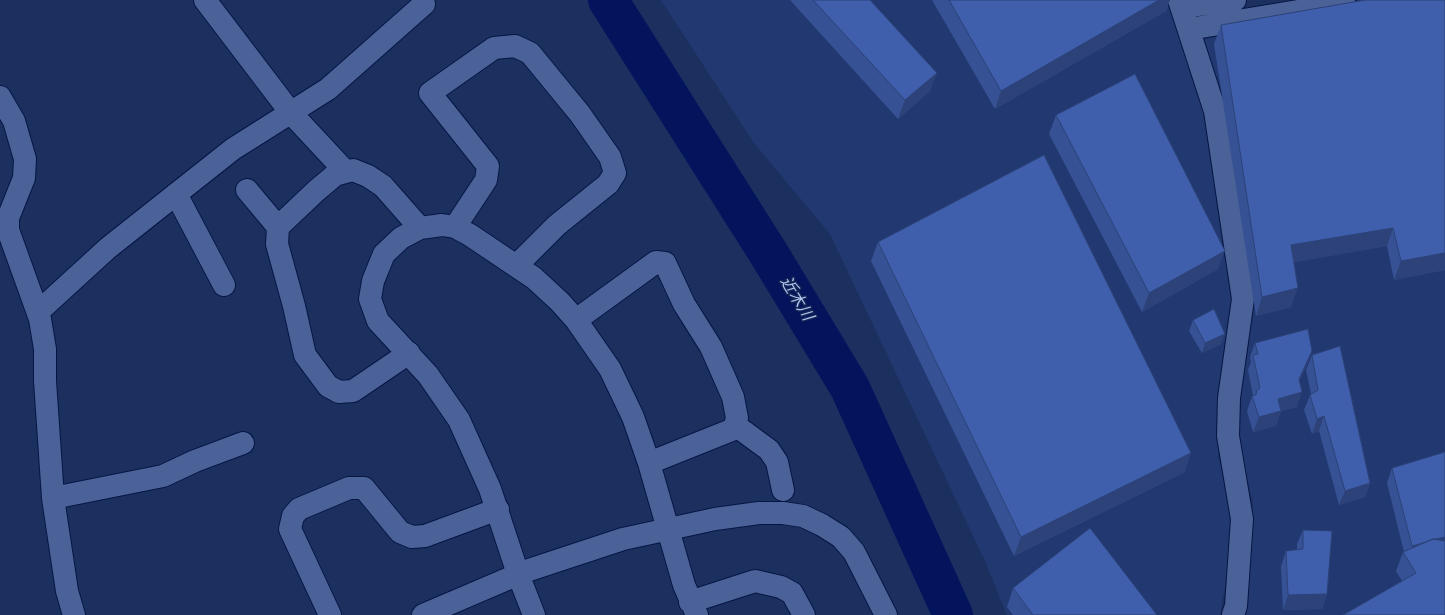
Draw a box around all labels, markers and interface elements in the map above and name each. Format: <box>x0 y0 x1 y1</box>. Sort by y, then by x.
water label: 近木川 <box>775 273 817 325</box>

